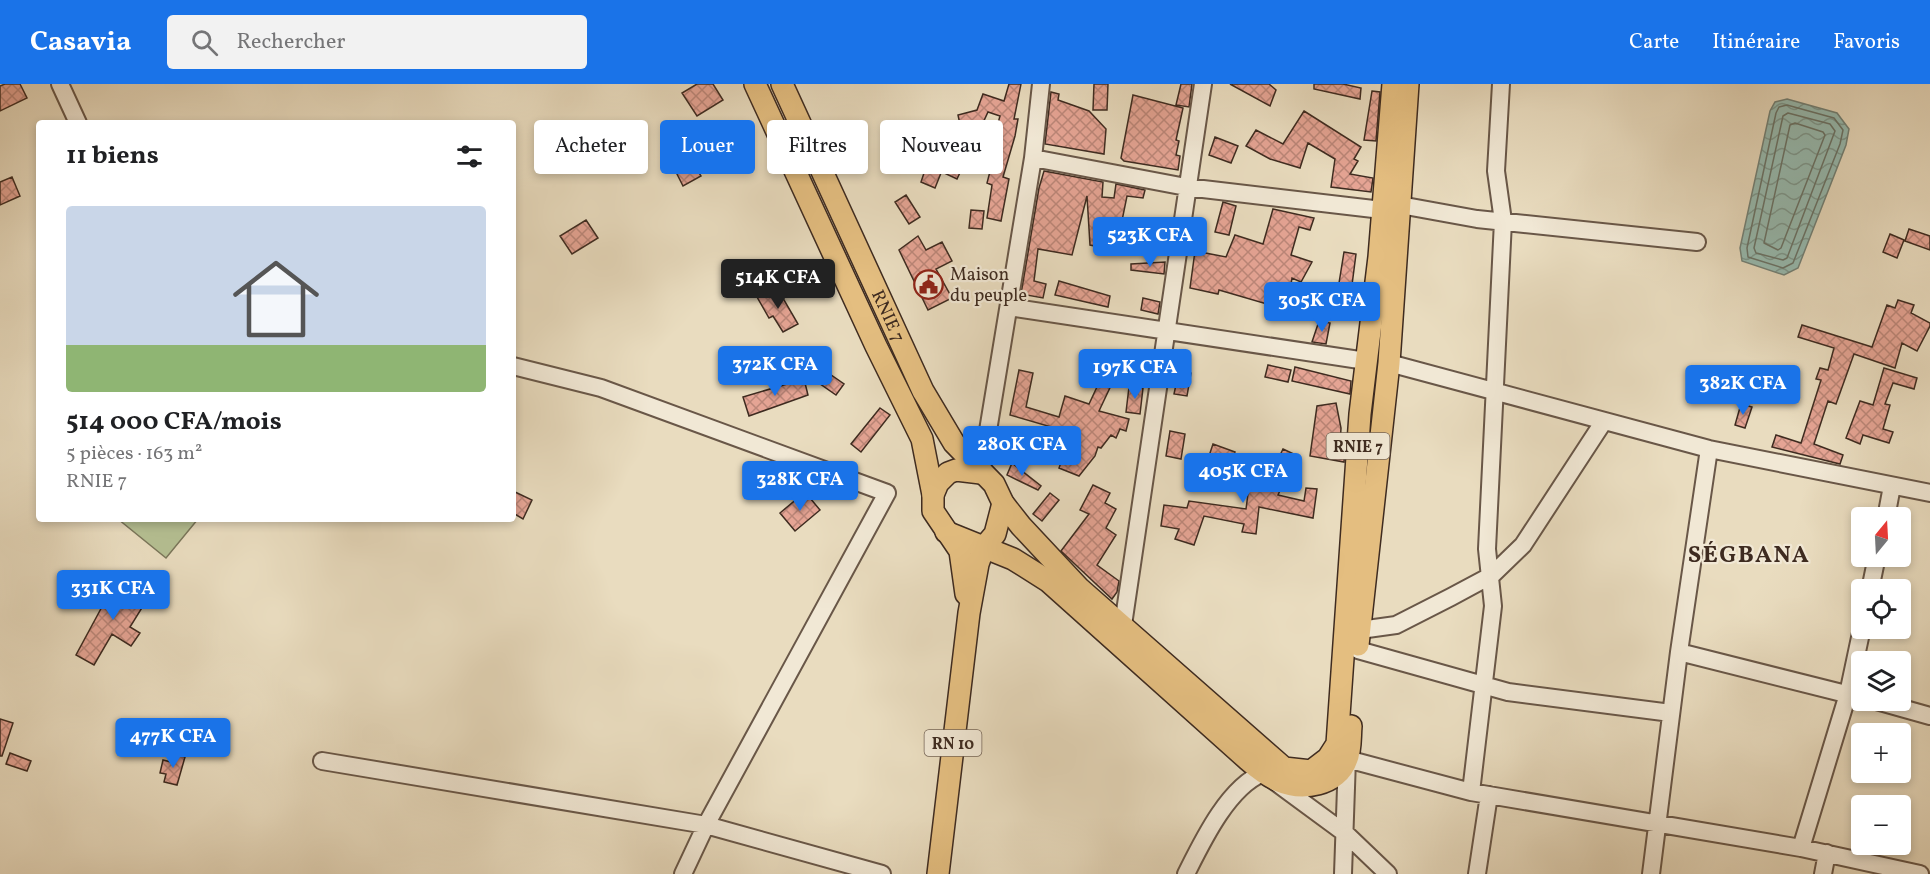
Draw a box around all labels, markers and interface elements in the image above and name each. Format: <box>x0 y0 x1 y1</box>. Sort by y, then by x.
search box <box>167 15 587 69</box>
text: Casavia <box>30 23 131 62</box>
icon: search <box>188 26 221 59</box>
text: Rechercher <box>236 27 346 58</box>
text: Carte <box>1629 28 1679 57</box>
text: Itinéraire <box>1712 28 1800 57</box>
text: Favoris <box>1833 28 1900 57</box>
chip: Acheter <box>534 120 648 174</box>
chip: Louer <box>660 120 755 174</box>
chip: Filtres <box>767 120 868 174</box>
chip: Nouveau <box>880 120 1003 174</box>
text: 11 biens <box>66 138 159 174</box>
icon: filters <box>453 140 486 173</box>
pin: 523K CFA <box>1088 217 1212 268</box>
text: 523K CFA <box>1107 222 1193 250</box>
icon: home <box>222 245 330 353</box>
pin: 514K CFA <box>716 259 840 310</box>
place label: Maison du peuple <box>950 263 1027 309</box>
text: 514K CFA <box>735 264 821 292</box>
public building icon: Maison du peuple <box>913 268 945 300</box>
pin: 305K CFA <box>1260 282 1384 333</box>
street label: RNIE 7 <box>864 286 910 347</box>
text: 305K CFA <box>1278 287 1366 315</box>
pin: 372K CFA <box>713 346 837 397</box>
pin: 197K CFA <box>1073 349 1197 400</box>
text: 372K CFA <box>732 351 818 379</box>
text: 197K CFA <box>1093 354 1177 382</box>
pin: 382K CFA <box>1681 365 1805 416</box>
text: 382K CFA <box>1699 370 1787 398</box>
text: 514 000 CFA/mois <box>66 404 282 440</box>
pin: 280K CFA <box>960 426 1084 477</box>
text: 280K CFA <box>977 431 1067 459</box>
road number: RNIE 7 <box>1326 433 1390 459</box>
text: 5 pièces · 163 m² <box>66 440 202 468</box>
pin: 405K CFA <box>1181 453 1305 504</box>
text: 405K CFA <box>1198 458 1288 486</box>
pin: 328K CFA <box>738 461 862 512</box>
text: 328K CFA <box>756 466 844 494</box>
text: RNIE 7 <box>66 468 127 496</box>
north arrow <box>1851 507 1911 567</box>
map controls <box>1851 507 1911 855</box>
district label: SÉGBANA <box>1688 539 1810 573</box>
pin: 331K CFA <box>51 570 175 621</box>
text: 331K CFA <box>71 575 155 603</box>
button: locate <box>1851 579 1911 639</box>
button: layers <box>1851 651 1911 711</box>
pin: 477K CFA <box>111 718 235 769</box>
text: 477K CFA <box>129 723 217 751</box>
button: + <box>1851 723 1911 783</box>
road number: RN 10 <box>924 730 982 756</box>
button: − <box>1851 795 1911 855</box>

